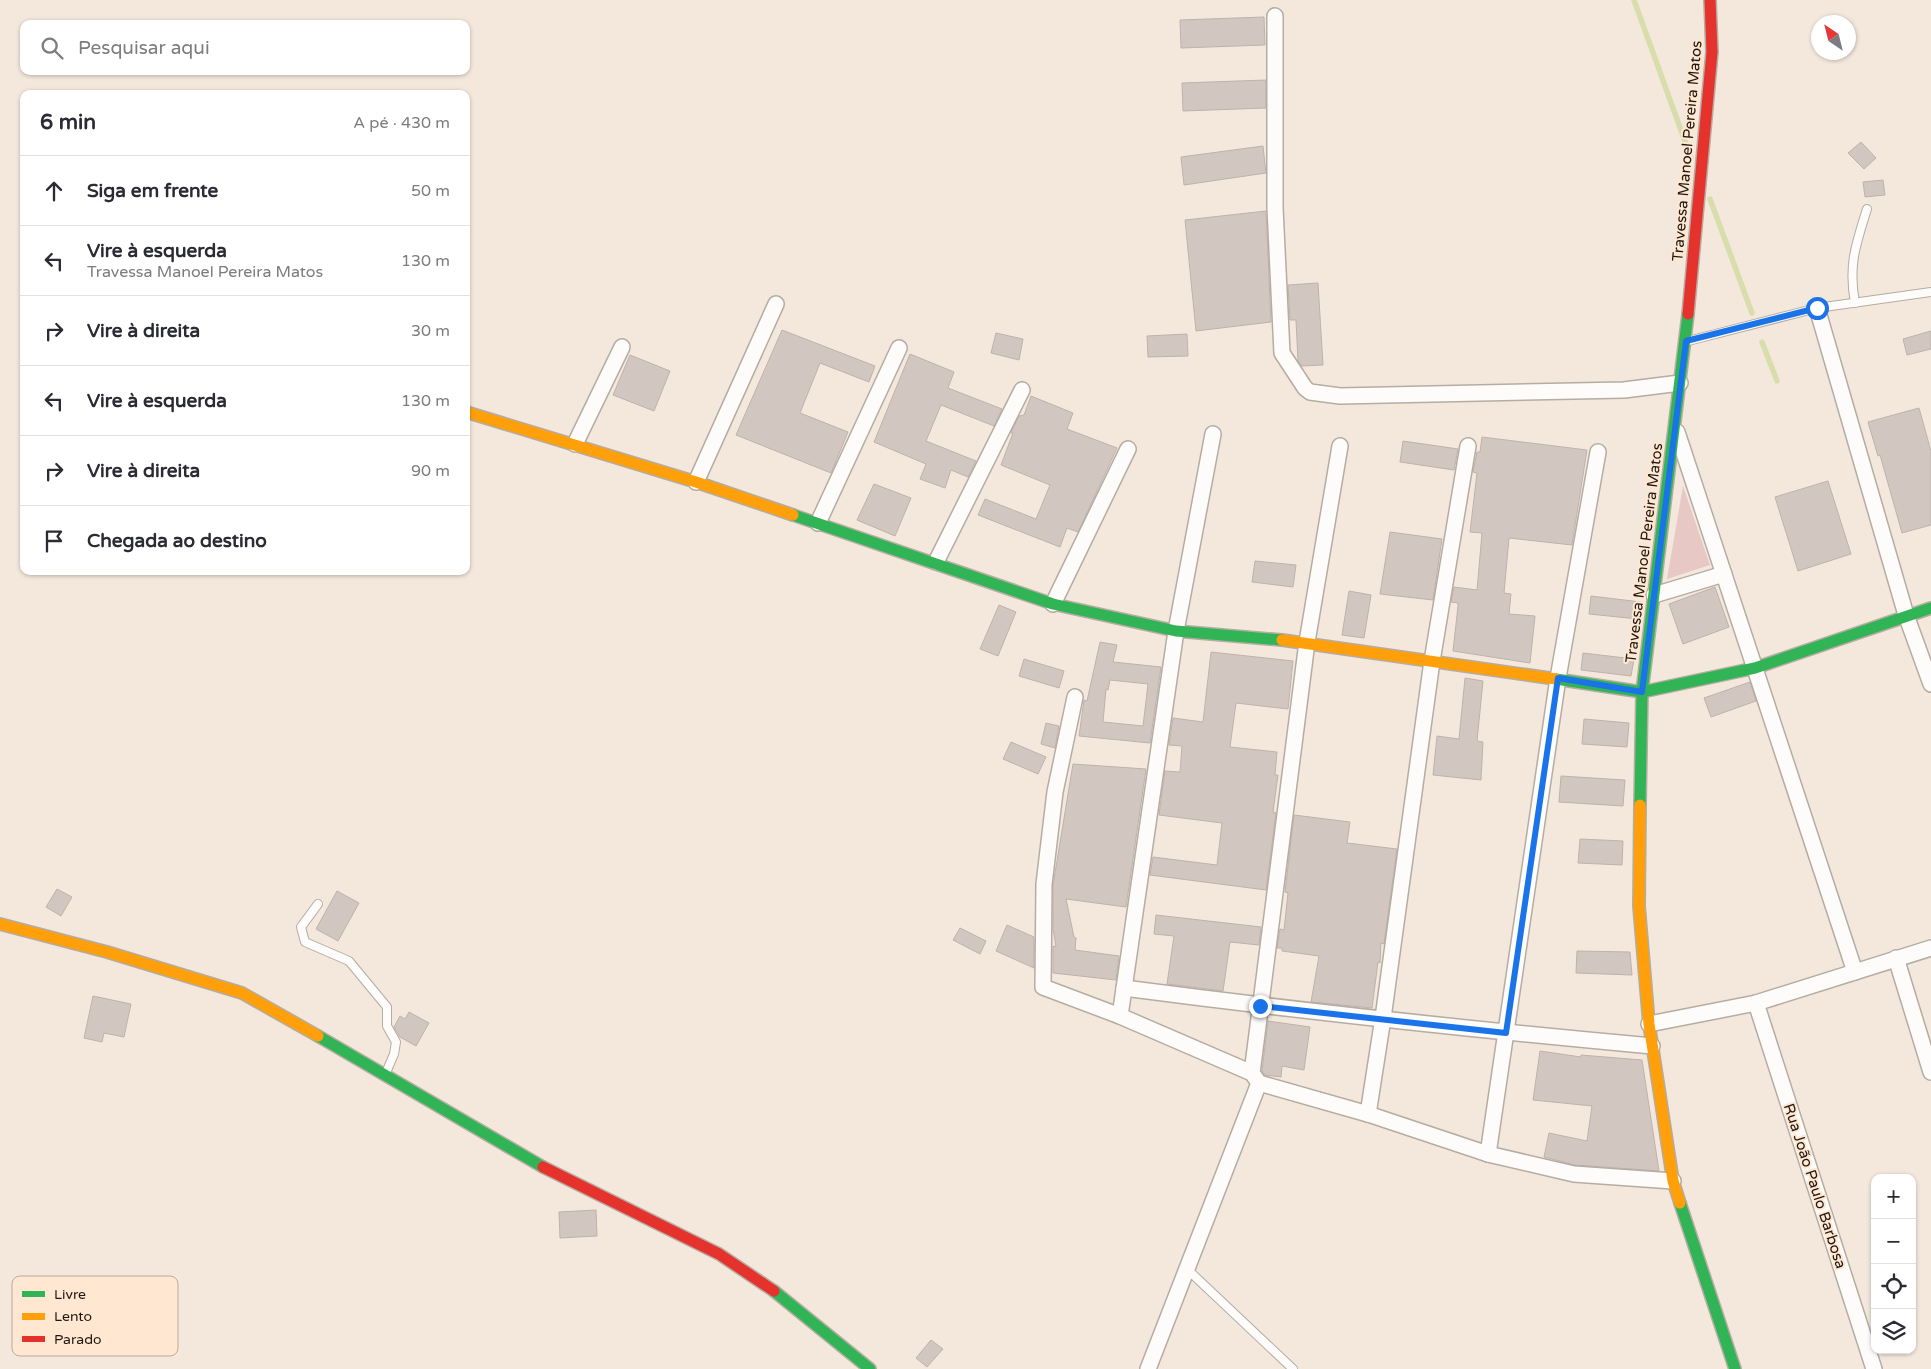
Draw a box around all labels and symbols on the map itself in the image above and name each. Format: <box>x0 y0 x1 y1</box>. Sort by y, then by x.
north arrow <box>1811 15 1856 60</box>
street label: Travessa Manoel Pereira Matos <box>1668 40 1706 262</box>
route start <box>1806 297 1829 320</box>
street label: Travessa Manoel Pereira Matos <box>1622 442 1666 664</box>
route end <box>1249 995 1272 1018</box>
street label: Rua João Paulo Barbosa <box>1780 1101 1850 1271</box>
legend <box>12 1276 178 1356</box>
text: Livre <box>54 1286 86 1303</box>
text: Lento <box>54 1308 92 1325</box>
text: Parado <box>54 1331 102 1348</box>

